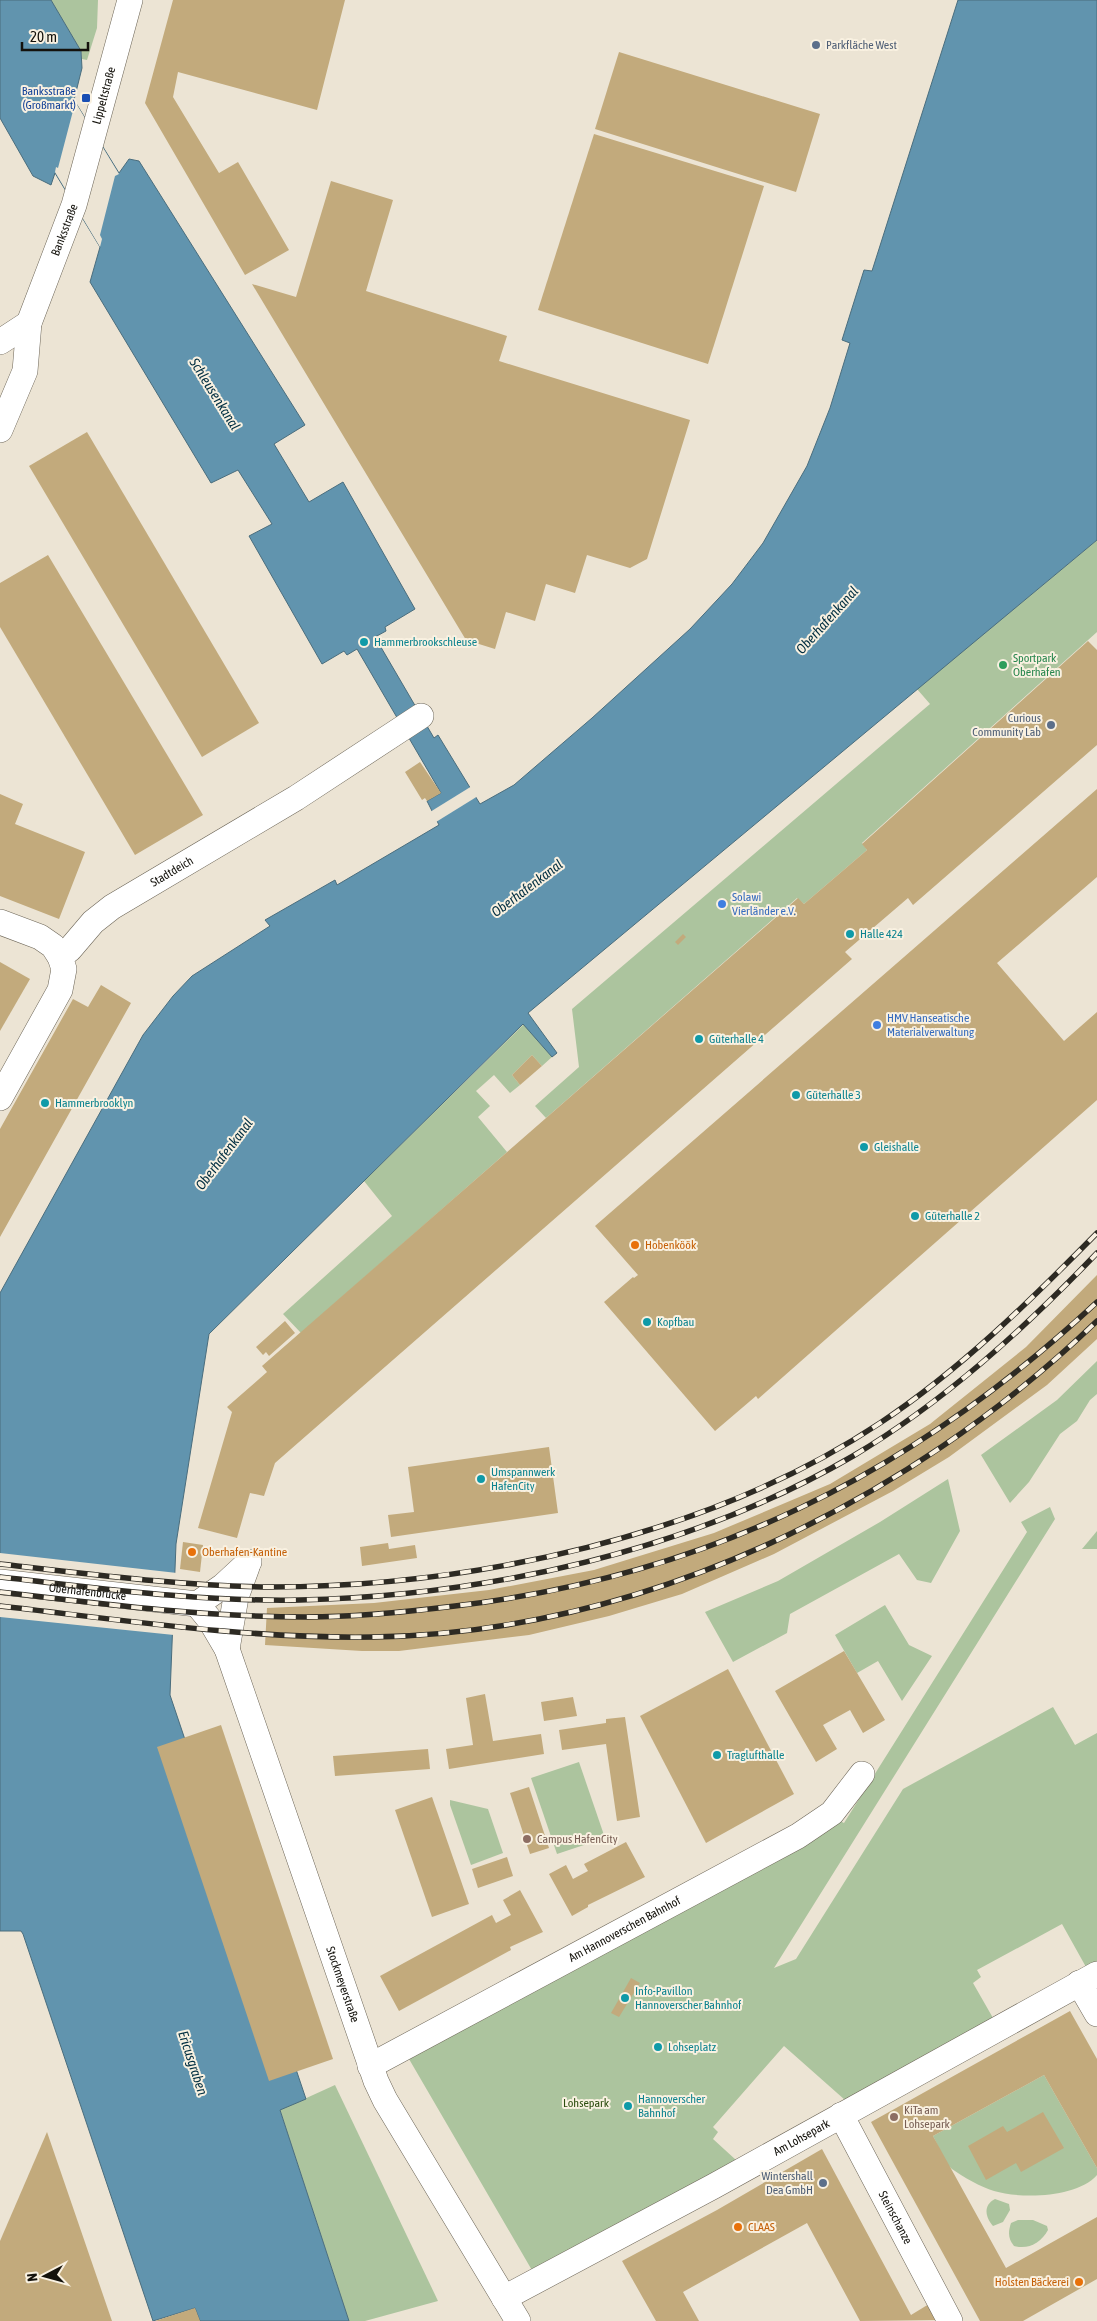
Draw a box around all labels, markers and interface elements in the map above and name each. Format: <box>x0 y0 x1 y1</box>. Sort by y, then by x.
scale bar <box>22 20 89 52</box>
text: 20 m <box>30 28 57 45</box>
place label: Parkfläche West <box>826 38 897 52</box>
marker: Parkfläche West <box>810 39 822 51</box>
street label: Lippeltstraße <box>89 65 118 126</box>
place label: Banksstraße (Großmarkt) <box>22 84 76 112</box>
marker: Banksstraße (Großmarkt) <box>80 92 92 104</box>
street label: Banksstraße <box>48 202 81 258</box>
water label: Schleusenkanal <box>186 354 244 433</box>
water label: Oberhafenkanal <box>793 583 862 657</box>
place label: Hammerbrookschleuse <box>374 635 477 649</box>
marker: Hammerbrookschleuse <box>358 636 370 648</box>
place label: Sportpark Oberhafen <box>1013 651 1061 679</box>
marker: Sportpark Oberhafen <box>997 659 1009 671</box>
place label: Curious Community Lab <box>972 711 1041 739</box>
marker: Curious Community Lab <box>1045 719 1057 731</box>
street label: Stadtdeich <box>148 853 196 890</box>
water label: Oberhafenkanal <box>488 856 566 920</box>
place label: Solawi Vierländer e.V. <box>732 890 796 918</box>
marker: Solawi Vierländer e.V. <box>716 898 728 910</box>
place label: Halle 424 <box>860 927 903 941</box>
marker: Halle 424 <box>844 928 856 940</box>
place label: HMV Hanseatische Materialverwaltung <box>887 1011 975 1039</box>
marker: HMV Hanseatische Materialverwaltung <box>871 1019 883 1031</box>
place label: Güterhalle 4 <box>709 1032 764 1046</box>
marker: Güterhalle 4 <box>693 1033 705 1045</box>
place label: Güterhalle 3 <box>806 1088 861 1102</box>
marker: Güterhalle 3 <box>790 1089 802 1101</box>
place label: Hammerbrooklyn <box>55 1096 133 1110</box>
marker: Hammerbrooklyn <box>39 1097 51 1109</box>
water label: Oberhafenkanal <box>192 1115 256 1193</box>
place label: Gleishalle <box>874 1140 919 1154</box>
marker: Gleishalle <box>858 1141 870 1153</box>
place label: Güterhalle 2 <box>925 1209 980 1223</box>
marker: Güterhalle 2 <box>909 1210 921 1222</box>
place label: Hobenköök <box>645 1238 697 1252</box>
marker: Hobenköök <box>629 1239 641 1251</box>
place label: Kopfbau <box>657 1315 695 1329</box>
marker: Kopfbau <box>641 1316 653 1328</box>
place label: Umspannwerk HafenCity <box>491 1465 556 1493</box>
marker: Umspannwerk HafenCity <box>475 1473 487 1485</box>
place label: Oberhafen-Kantine <box>202 1545 287 1559</box>
marker: Oberhafen-Kantine <box>186 1546 198 1558</box>
street label: Oberhafenbrücke <box>48 1580 127 1603</box>
place label: Traglufthalle <box>727 1748 784 1762</box>
marker: Traglufthalle <box>711 1749 723 1761</box>
place label: Campus HafenCity <box>537 1832 618 1846</box>
marker: Campus HafenCity <box>521 1833 533 1845</box>
street label: Am Hannoverschen Bahnhof <box>566 1893 684 1965</box>
street label: Stockmeyerstraße <box>323 1945 362 2024</box>
place label: Info-Pavillon Hannoverscher Bahnhof <box>635 1984 742 2012</box>
marker: Info-Pavillon Hannoverscher Bahnhof <box>619 1992 631 2004</box>
water label: Ericusgraben <box>175 2029 211 2097</box>
place label: Lohseplatz <box>668 2040 717 2054</box>
marker: Lohseplatz <box>652 2041 664 2053</box>
place label: Hannoverscher Bahnhof <box>638 2092 705 2120</box>
park label: Lohsepark <box>563 2096 610 2110</box>
marker: Hannoverscher Bahnhof <box>622 2100 634 2112</box>
place label: KiTa am Lohsepark <box>904 2103 951 2131</box>
marker: KiTa am Lohsepark <box>888 2111 900 2123</box>
street label: Am Lohsepark <box>771 2116 833 2159</box>
place label: Wintershall Dea GmbH <box>761 2169 814 2197</box>
marker: Wintershall Dea GmbH <box>817 2177 829 2189</box>
street label: Steinschanze <box>875 2189 915 2246</box>
place label: CLAAS <box>748 2220 775 2234</box>
marker: CLAAS <box>732 2221 744 2233</box>
north arrow <box>20 2251 70 2301</box>
text: N <box>24 2272 40 2282</box>
place label: Holsten Bäckerei <box>995 2275 1069 2289</box>
marker: Holsten Bäckerei <box>1073 2276 1085 2288</box>

